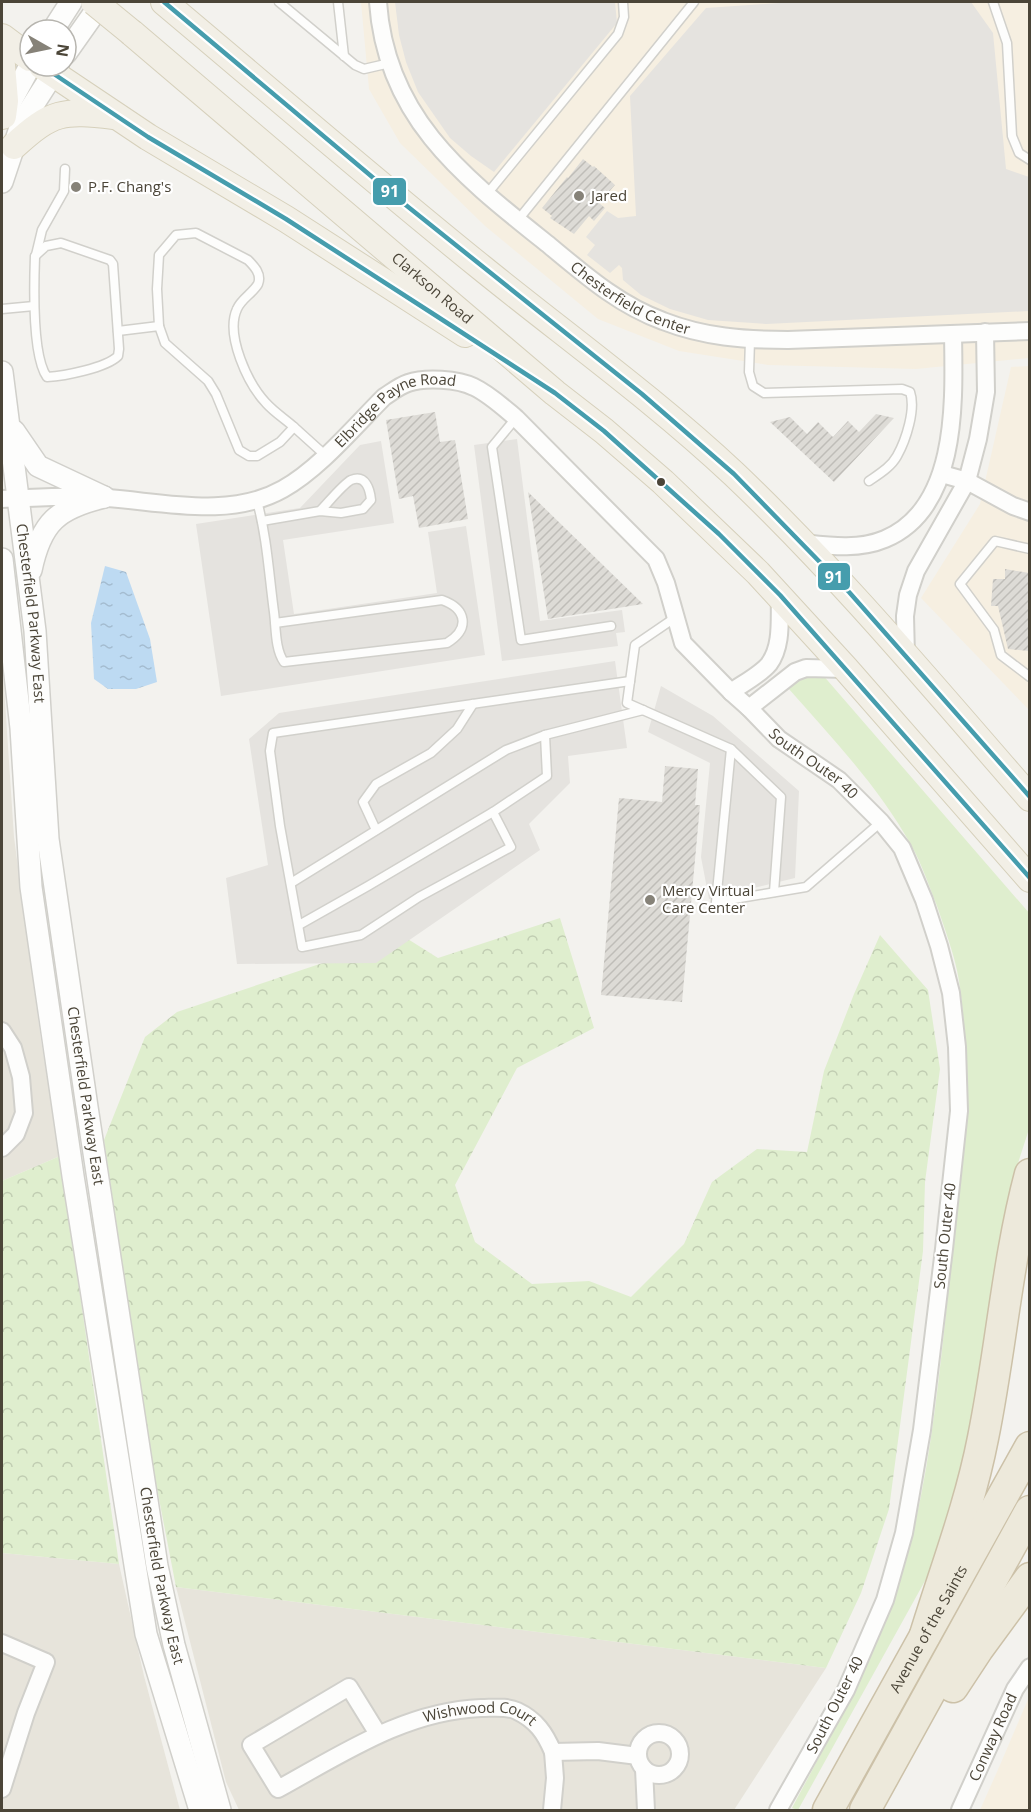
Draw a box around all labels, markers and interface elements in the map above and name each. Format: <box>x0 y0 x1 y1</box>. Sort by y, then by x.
north arrow <box>18 18 78 78</box>
text: N <box>51 42 75 58</box>
place label: P.F. Chang's <box>88 176 171 196</box>
line badge: 91 <box>372 177 407 206</box>
marker: P.F. Chang's <box>69 180 83 194</box>
text: 91 <box>381 180 399 202</box>
place label: Jared <box>589 185 627 205</box>
marker: Jared <box>572 189 586 203</box>
street label: Clarkson Road <box>388 247 478 328</box>
street label: Chesterfield Center <box>567 256 693 338</box>
street label: Elbridge Payne Road <box>330 368 458 451</box>
unlabelled marker <box>655 476 667 488</box>
street label: Chesterfield Parkway East <box>12 522 50 704</box>
line badge: 91 <box>817 562 851 591</box>
text: 91 <box>825 566 843 588</box>
street label: South Outer 40 <box>765 723 863 803</box>
place label: Mercy Virtual Care Center <box>662 880 754 917</box>
marker: Mercy Virtual Care Center <box>643 893 657 907</box>
street label: Chesterfield Parkway East <box>63 1005 110 1186</box>
street label: South Outer 40 <box>928 1182 960 1290</box>
street label: Chesterfield Parkway East <box>136 1485 190 1666</box>
street label: Avenue of the Saints <box>884 1561 971 1696</box>
street label: South Outer 40 <box>801 1652 867 1757</box>
street label: Conway Road <box>963 1689 1021 1784</box>
street label: Wishwood Court <box>421 1696 542 1729</box>

